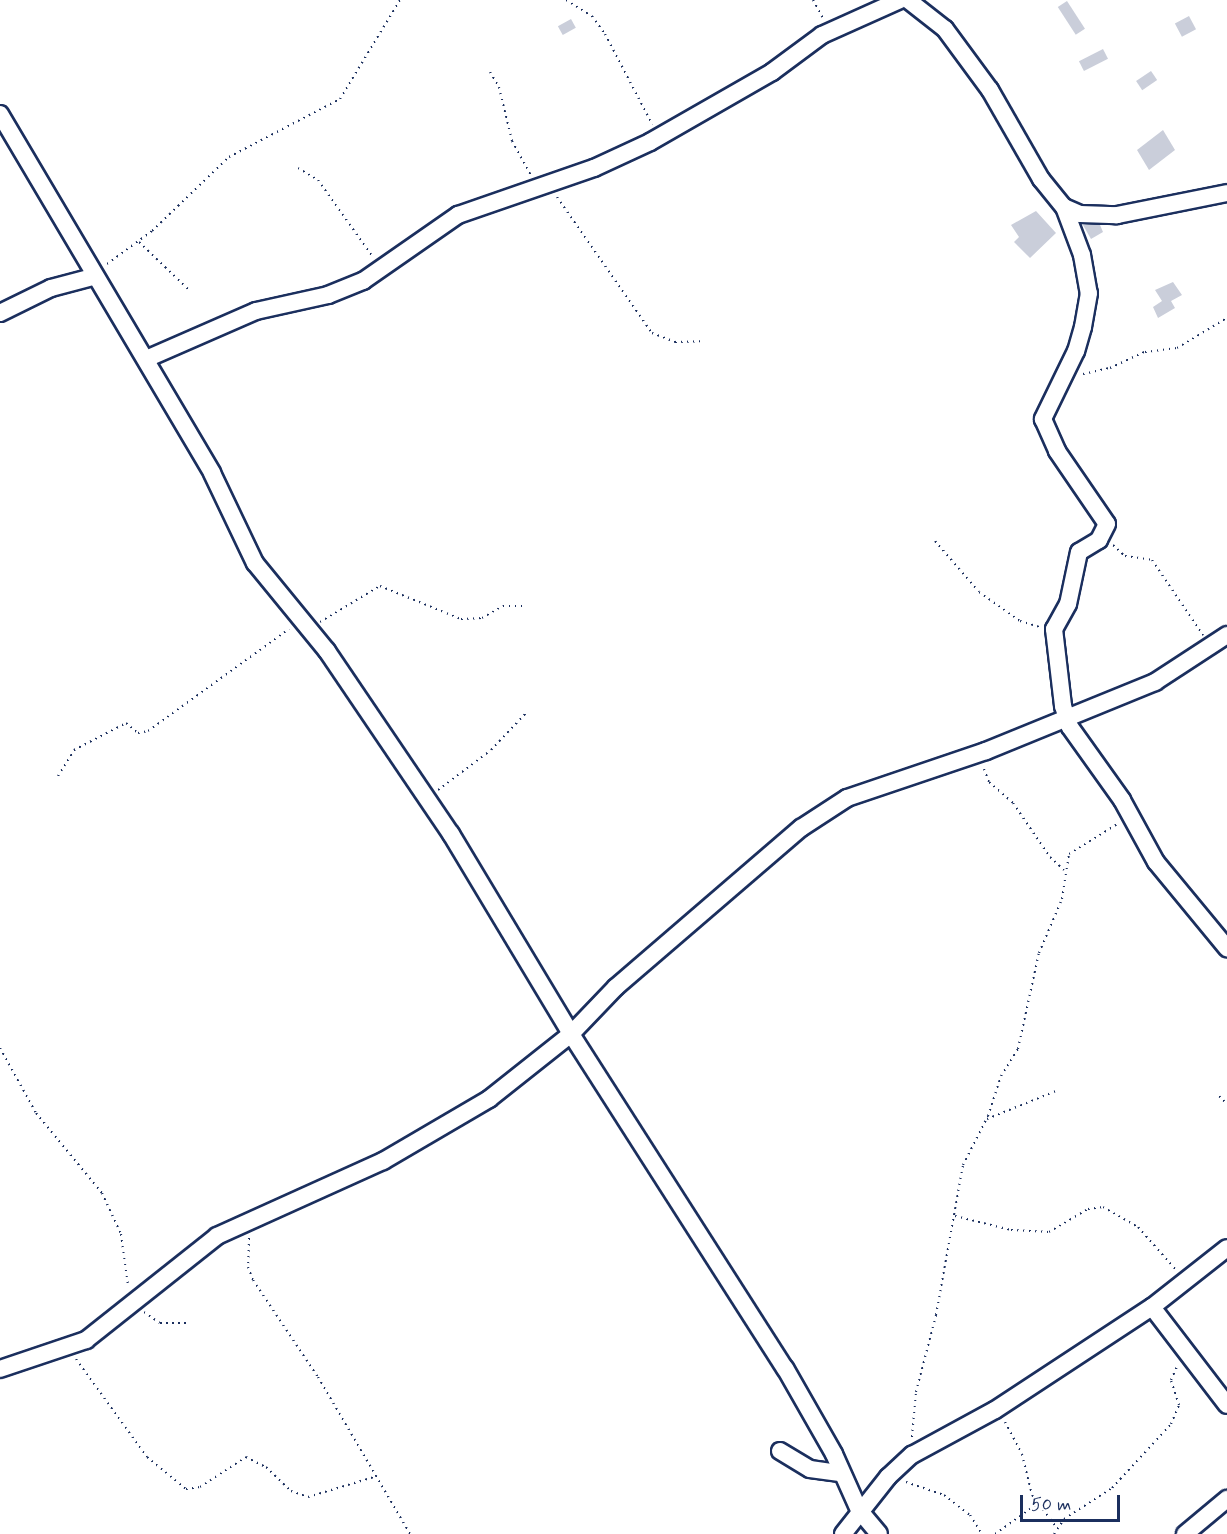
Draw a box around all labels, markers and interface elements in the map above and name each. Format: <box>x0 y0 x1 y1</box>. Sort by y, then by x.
scale bar <box>1023 1483 1124 1521</box>
text: 50 m <box>1031 1493 1071 1517</box>

